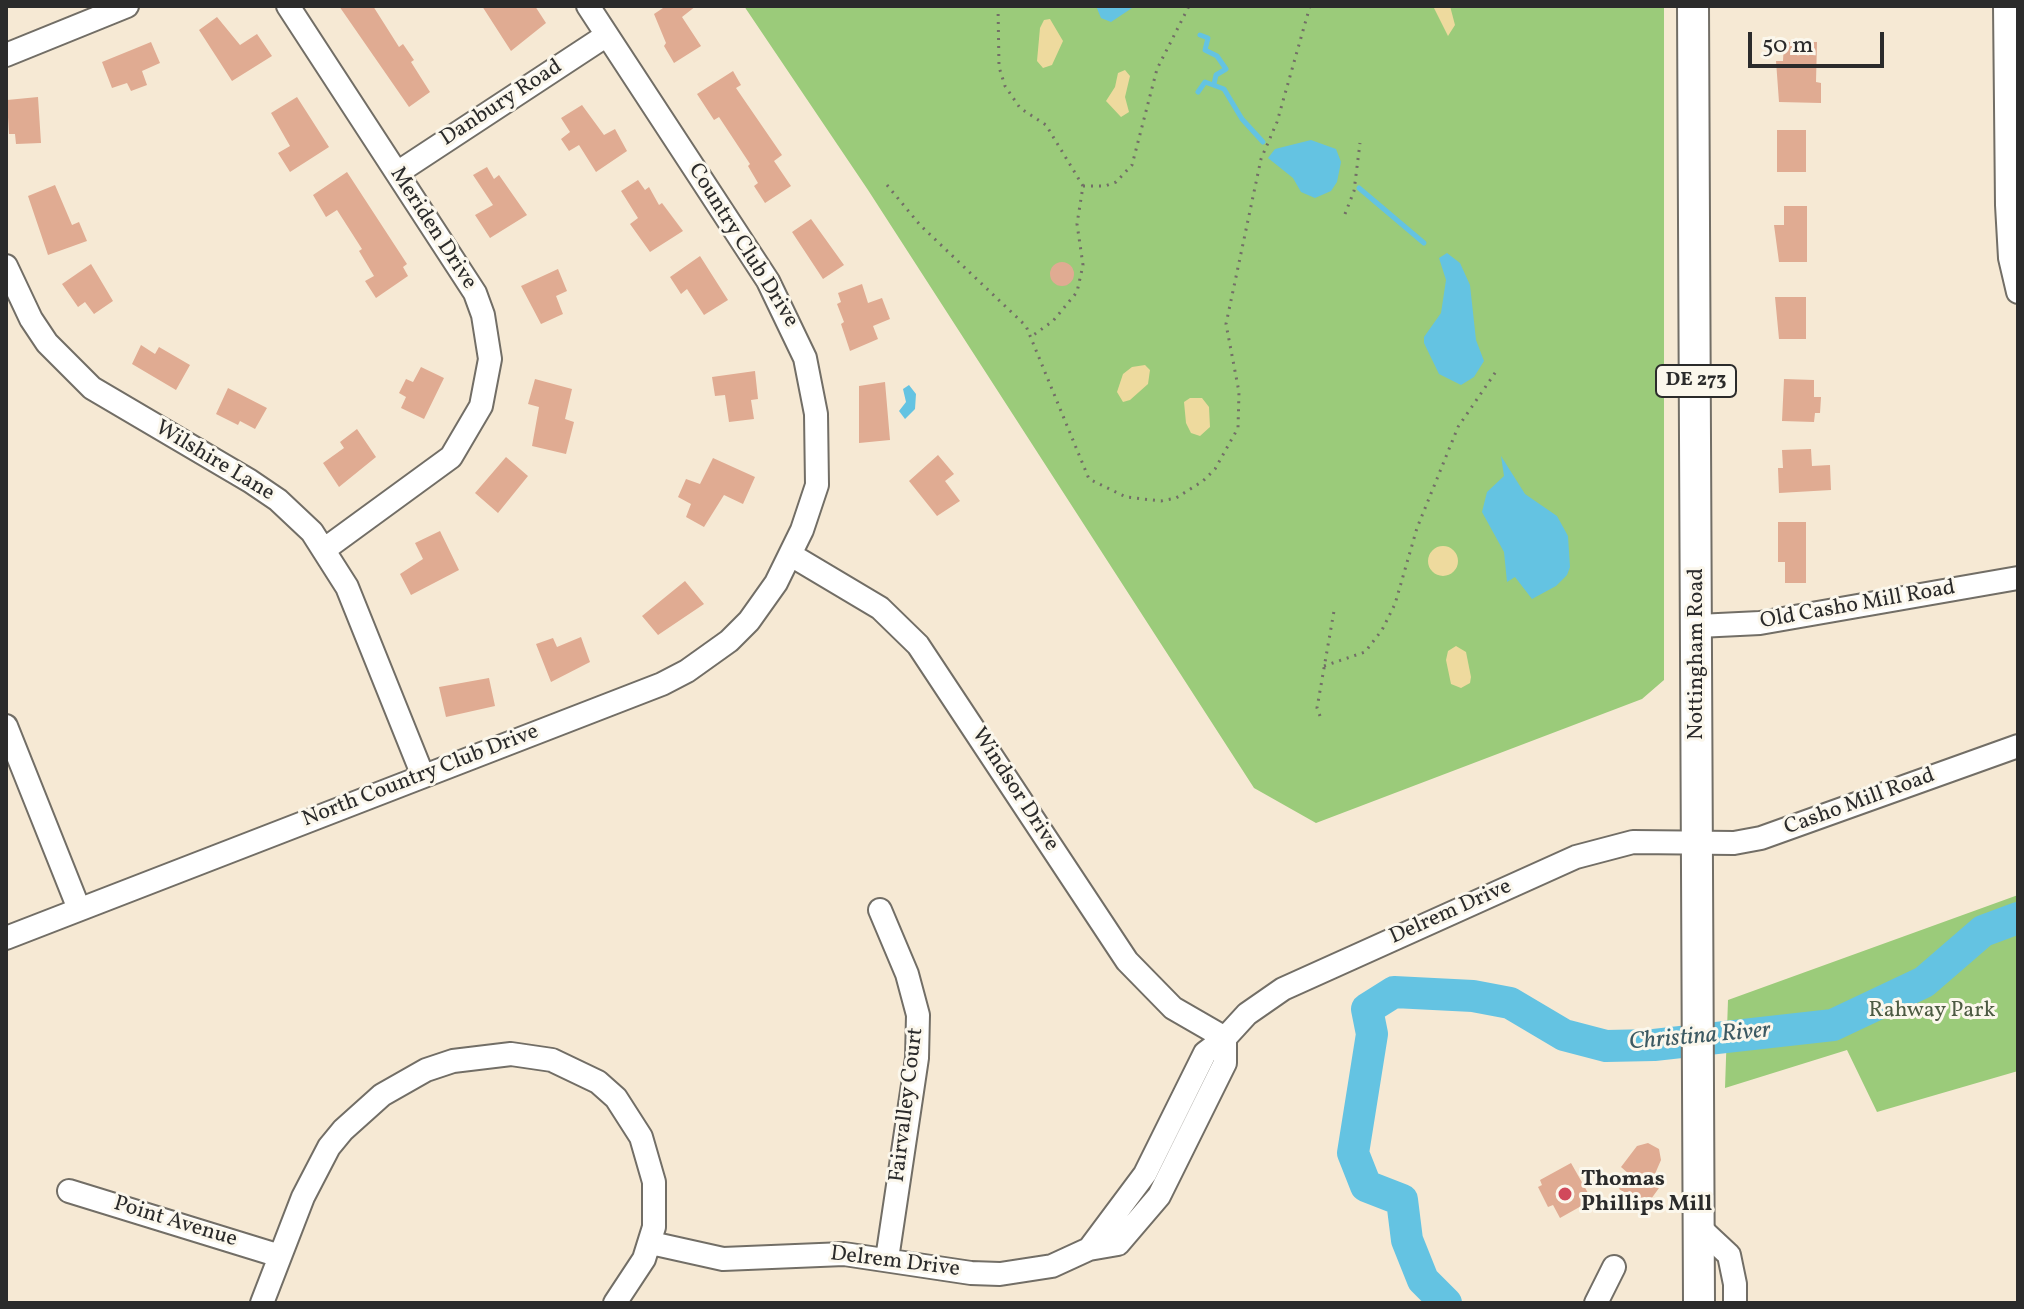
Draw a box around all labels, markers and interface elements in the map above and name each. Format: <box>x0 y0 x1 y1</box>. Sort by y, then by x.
scale bar <box>1752 16 1888 66</box>
text: 50 m <box>1762 29 1814 63</box>
street label: Danbury Road <box>436 55 568 153</box>
street label: Country Club Drive <box>681 159 803 333</box>
street label: Meriden Drive <box>383 163 481 295</box>
road number: DE 273 <box>1656 365 1736 397</box>
street label: Wilshire Lane <box>149 416 279 508</box>
street label: Nottingham Road <box>1685 568 1711 740</box>
street label: Old Casho Mill Road <box>1758 576 1958 636</box>
street label: North Country Club Drive <box>299 720 543 834</box>
street label: Windsor Drive <box>964 723 1064 857</box>
street label: Casho Mill Road <box>1781 764 1939 842</box>
street label: Delrem Drive <box>1386 874 1516 952</box>
park label: Rahway Park <box>1869 999 1995 1025</box>
water label: Christina River <box>1628 1017 1772 1059</box>
street label: Fairvalley Court <box>885 1026 931 1184</box>
place label: Thomas Phillips Mill <box>1581 1168 1712 1220</box>
marker: Thomas Phillips Mill <box>1556 1185 1574 1203</box>
street label: Point Avenue <box>110 1192 240 1254</box>
street label: Delrem Drive <box>829 1242 961 1284</box>

